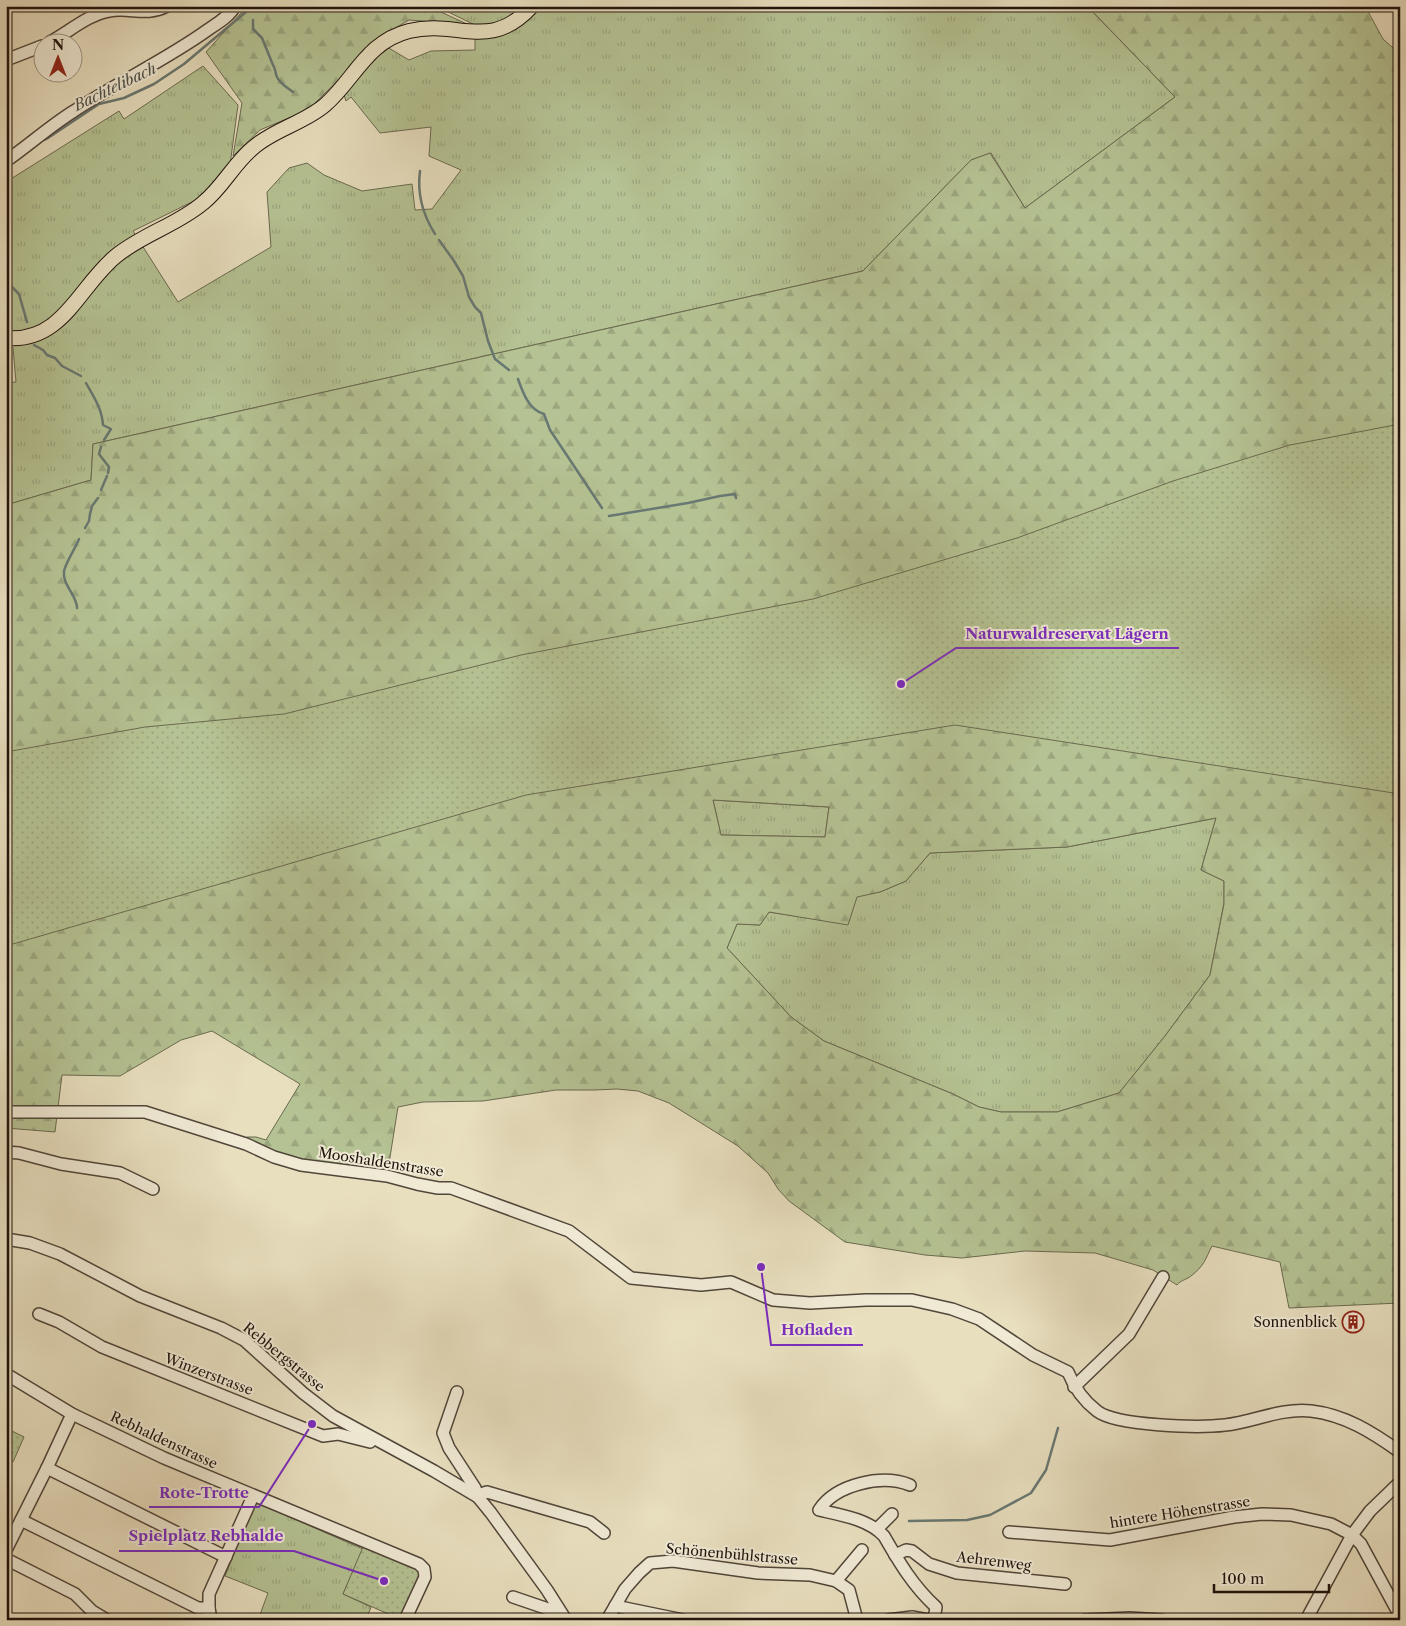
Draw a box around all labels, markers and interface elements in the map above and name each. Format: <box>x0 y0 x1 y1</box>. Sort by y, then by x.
north arrow <box>32 32 82 82</box>
text: N <box>52 36 64 54</box>
water label: Bachtelibach <box>70 58 159 115</box>
callout: Naturwaldreservat Lägern <box>956 618 1179 648</box>
text: Naturwaldreservat Lägern <box>965 624 1169 643</box>
street label: Mooshaldenstrasse <box>317 1143 445 1181</box>
building icon: Sonnenblick <box>1341 1310 1365 1334</box>
place label: Sonnenblick <box>1254 1313 1338 1331</box>
callout: Hofladen <box>771 1315 863 1345</box>
street label: Rebbergstrasse <box>239 1318 329 1396</box>
text: Hofladen <box>781 1320 854 1339</box>
street label: Winzerstrasse <box>161 1348 256 1399</box>
street label: Rebhaldenstrasse <box>108 1407 221 1473</box>
callout: Rote-Trotte <box>149 1477 259 1507</box>
text: Rote-Trotte <box>159 1483 249 1502</box>
street label: hintere Höhenstrasse <box>1109 1492 1252 1532</box>
callout: Spielplatz Rebhalde <box>119 1521 294 1551</box>
text: Spielplatz Rebhalde <box>129 1526 283 1545</box>
street label: Schönenbühlstrasse <box>665 1539 799 1569</box>
street label: Aehrenweg <box>955 1547 1033 1575</box>
scale bar <box>1214 1561 1328 1593</box>
text: 100 m <box>1221 1569 1264 1588</box>

